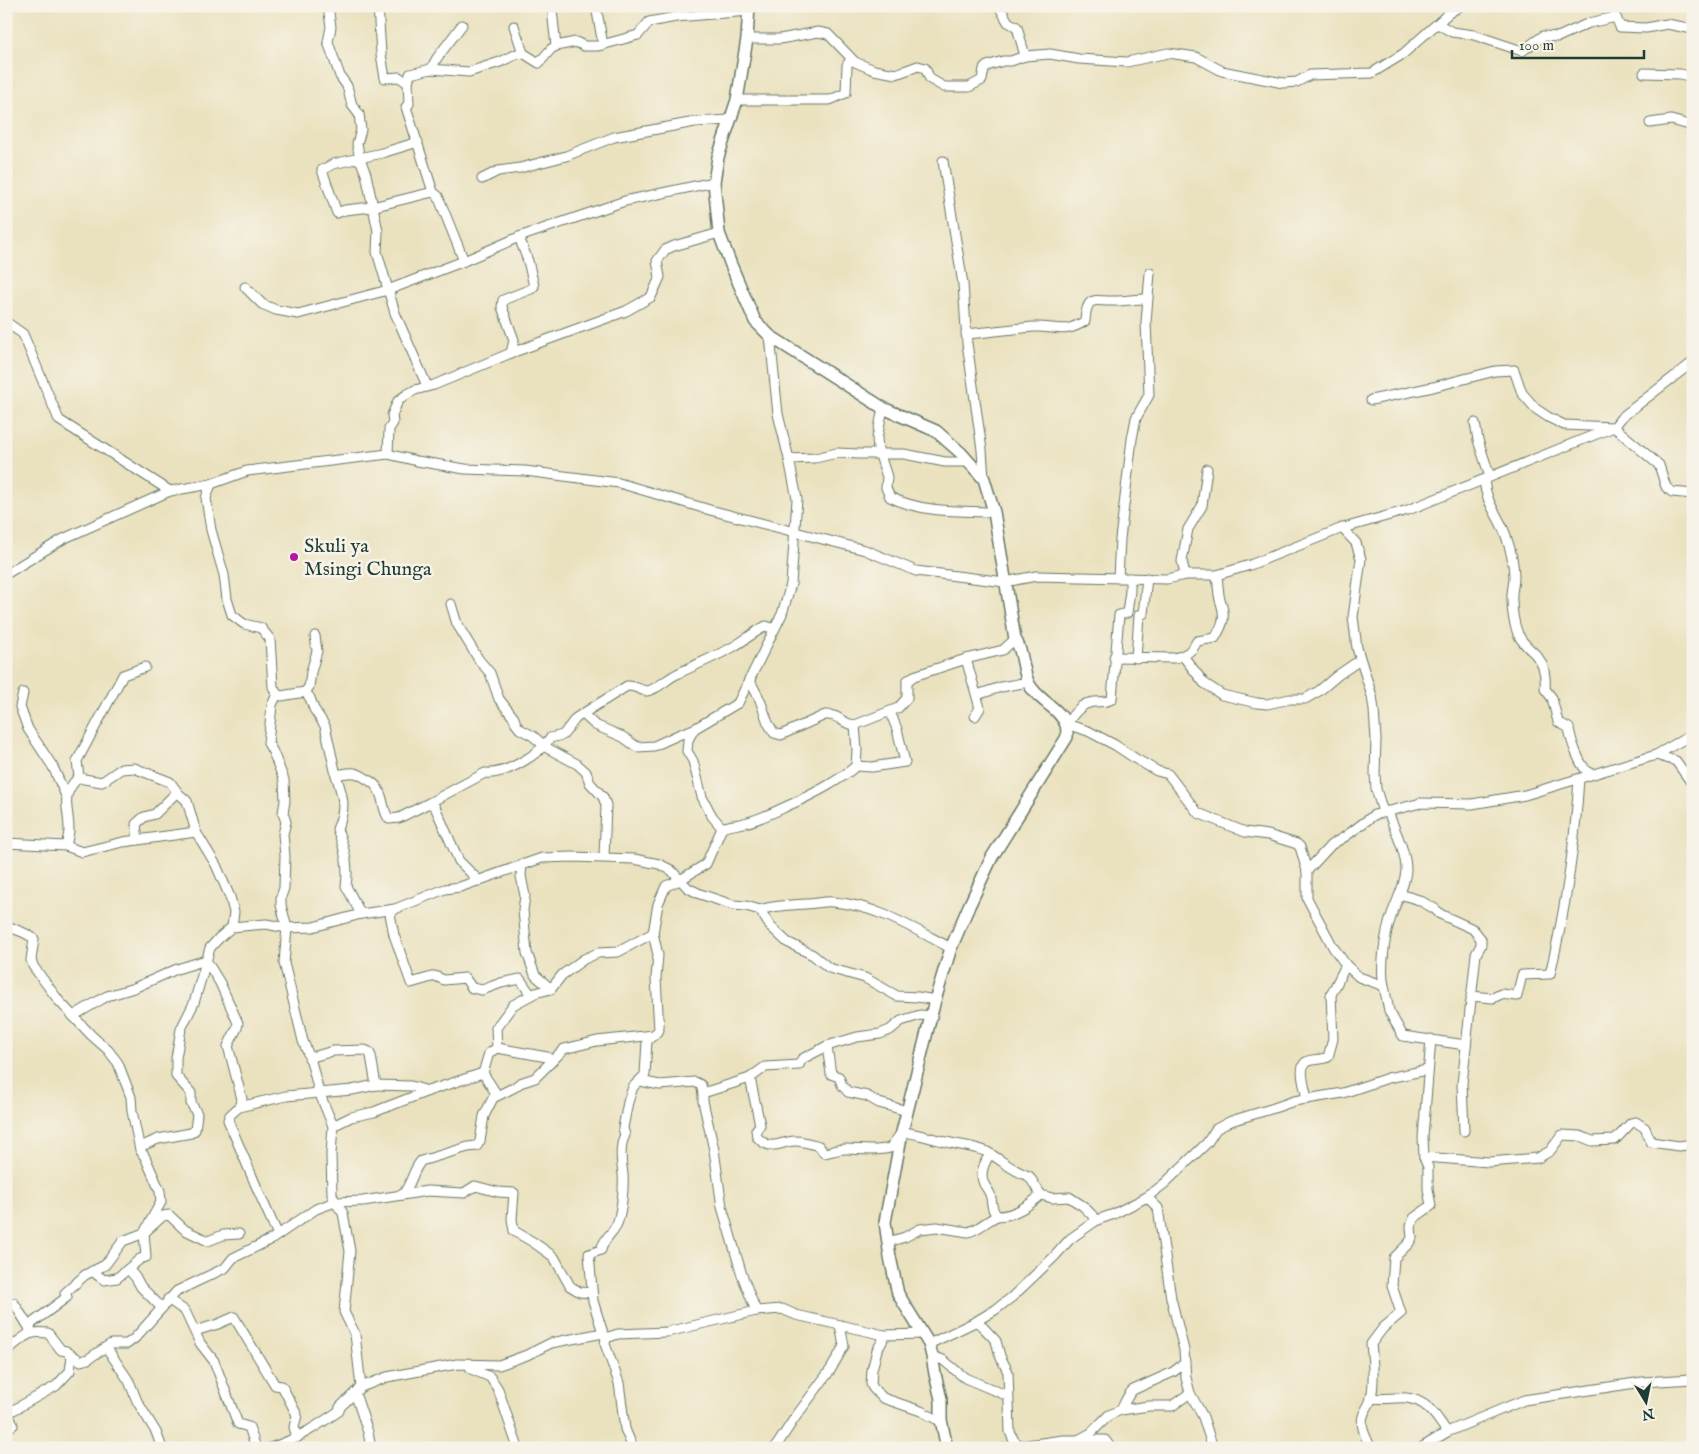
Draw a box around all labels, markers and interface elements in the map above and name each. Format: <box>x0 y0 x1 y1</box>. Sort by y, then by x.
scale bar <box>1512 28 1644 60</box>
text: 100 m <box>1519 36 1555 55</box>
place label: Skuli ya Msingi Chunga <box>304 534 432 582</box>
marker: Skuli ya Msingi Chunga <box>288 551 300 563</box>
north arrow <box>1622 1376 1672 1426</box>
text: N <box>1641 1404 1657 1424</box>

